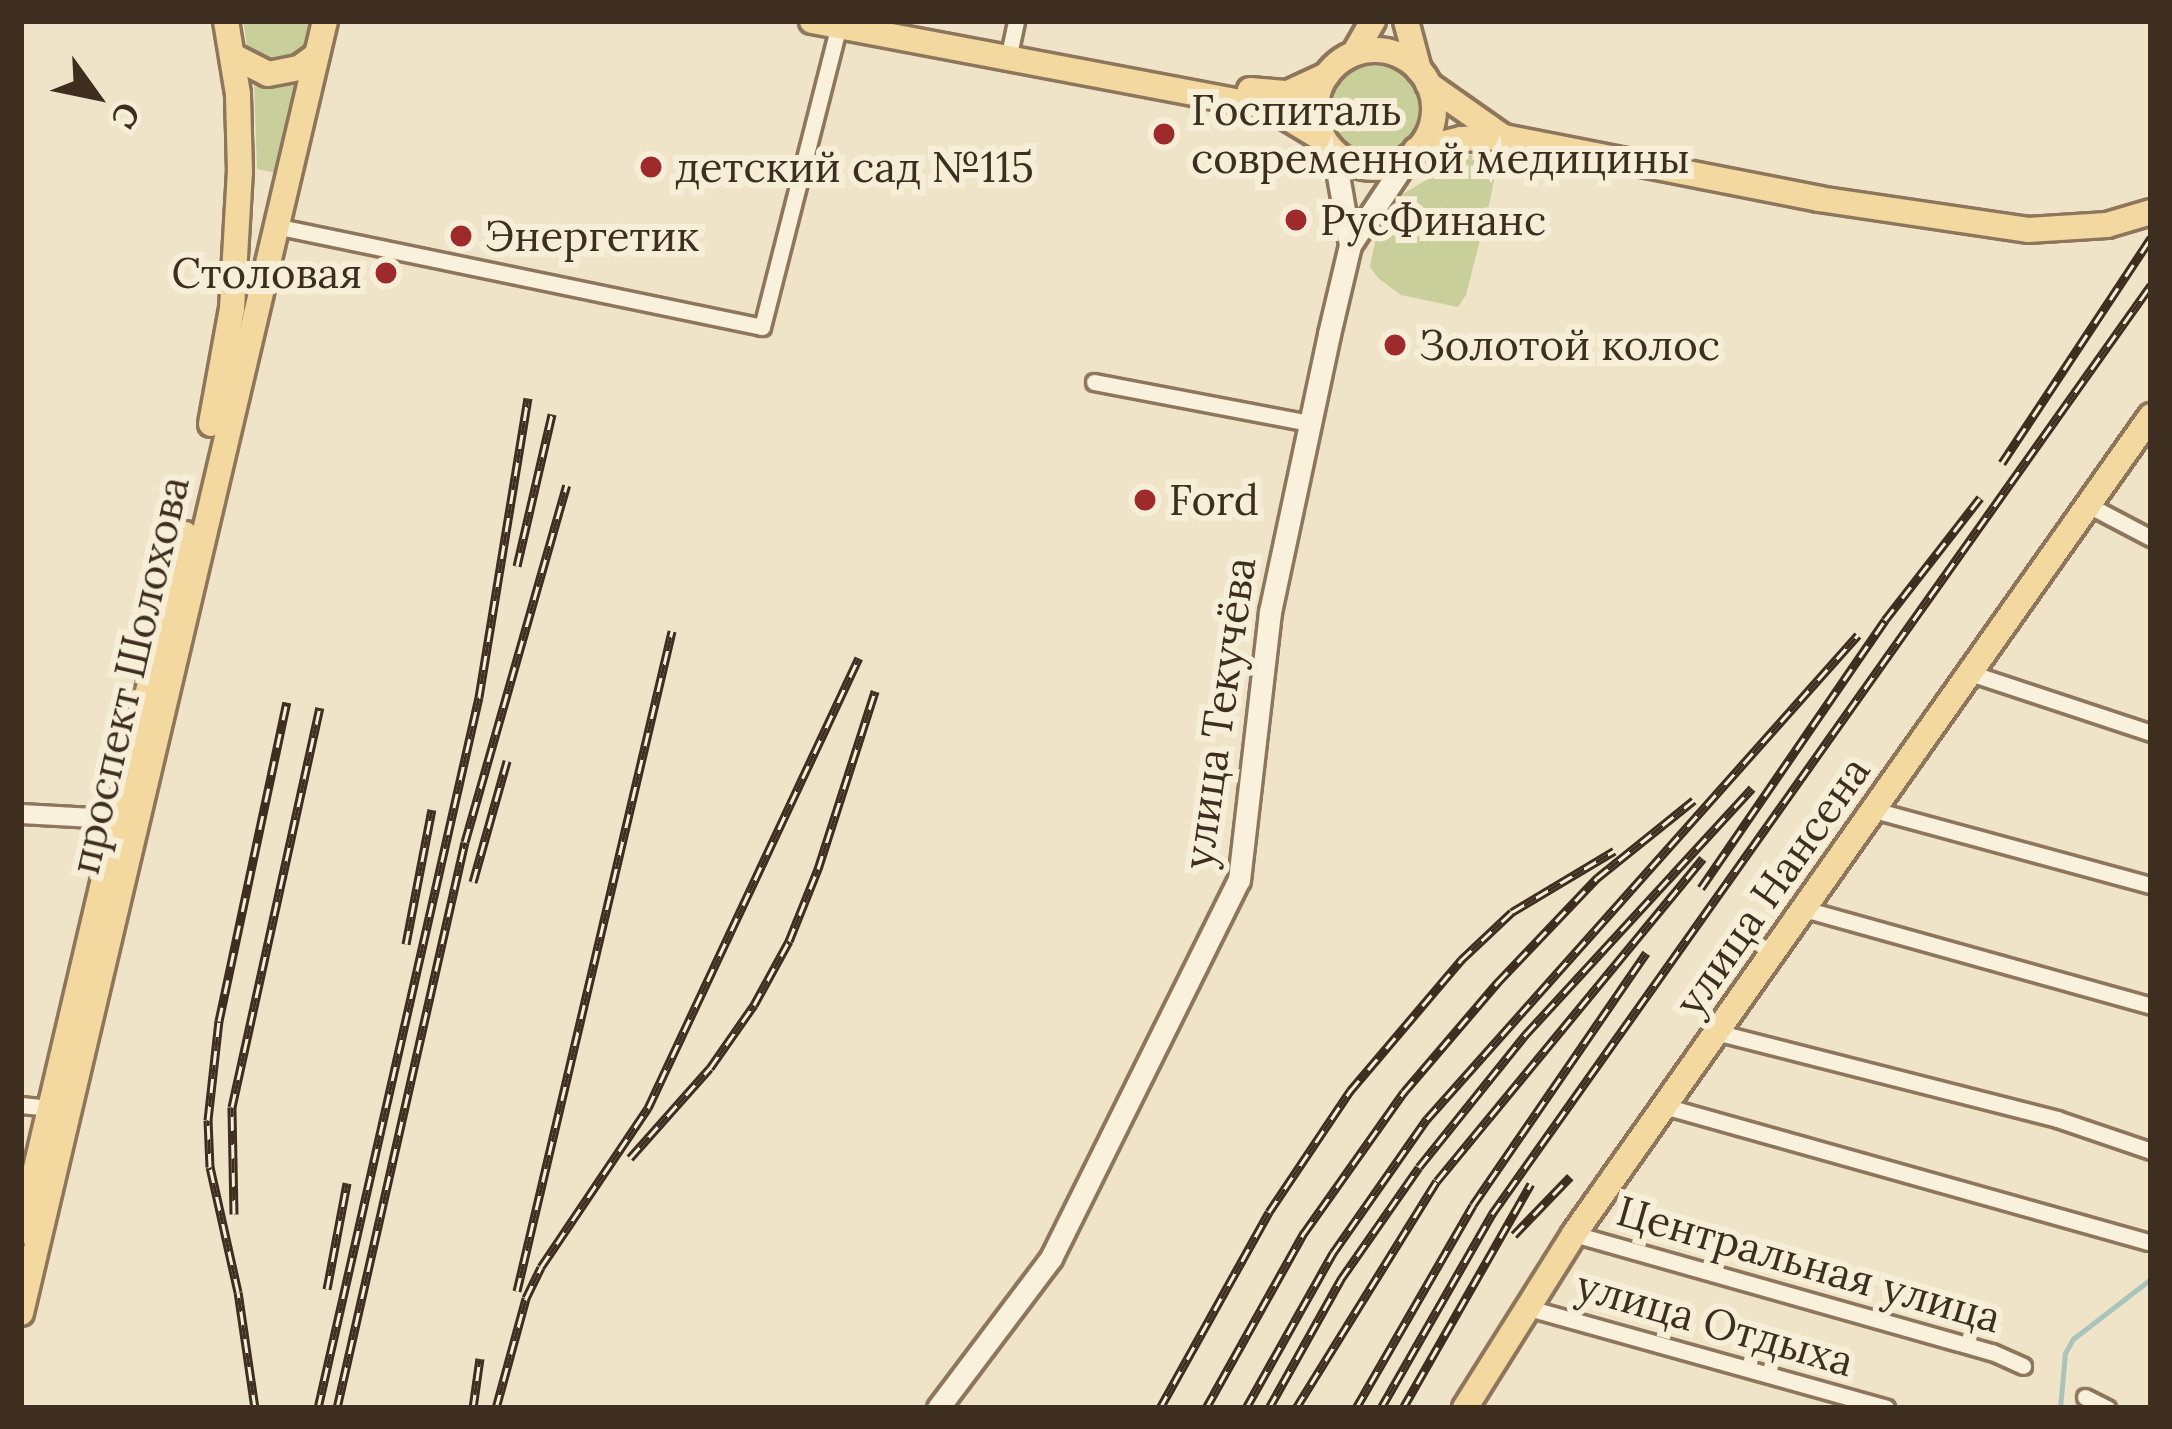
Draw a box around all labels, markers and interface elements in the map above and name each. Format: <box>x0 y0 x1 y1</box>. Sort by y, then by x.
north arrow <box>36 36 156 156</box>
place label: Госпиталь современной медицины <box>1191 85 1690 184</box>
text: С <box>102 95 150 137</box>
marker: Госпиталь современной медицины <box>1148 118 1180 150</box>
place label: детский сад №115 <box>675 142 1034 192</box>
marker: детский сад №115 <box>638 154 664 180</box>
place label: РусФинанс <box>1320 195 1546 245</box>
marker: РусФинанс <box>1283 207 1309 233</box>
place label: Энергетик <box>485 211 699 261</box>
marker: Энергетик <box>448 223 474 249</box>
place label: Столовая <box>171 248 362 298</box>
marker: Столовая <box>373 260 399 286</box>
place label: Золотой колос <box>1419 320 1720 370</box>
marker: Золотой колос <box>1382 332 1408 358</box>
street label: проспект Шолохова <box>59 471 199 879</box>
place label: Ford <box>1169 475 1259 525</box>
marker: Ford <box>1132 487 1158 513</box>
street label: улица Текучёва <box>1172 554 1266 872</box>
street label: улица Нансена <box>1664 747 1880 1025</box>
street label: Центральная улица <box>1611 1185 2007 1343</box>
street label: улица Отдыха <box>1571 1259 1859 1387</box>

